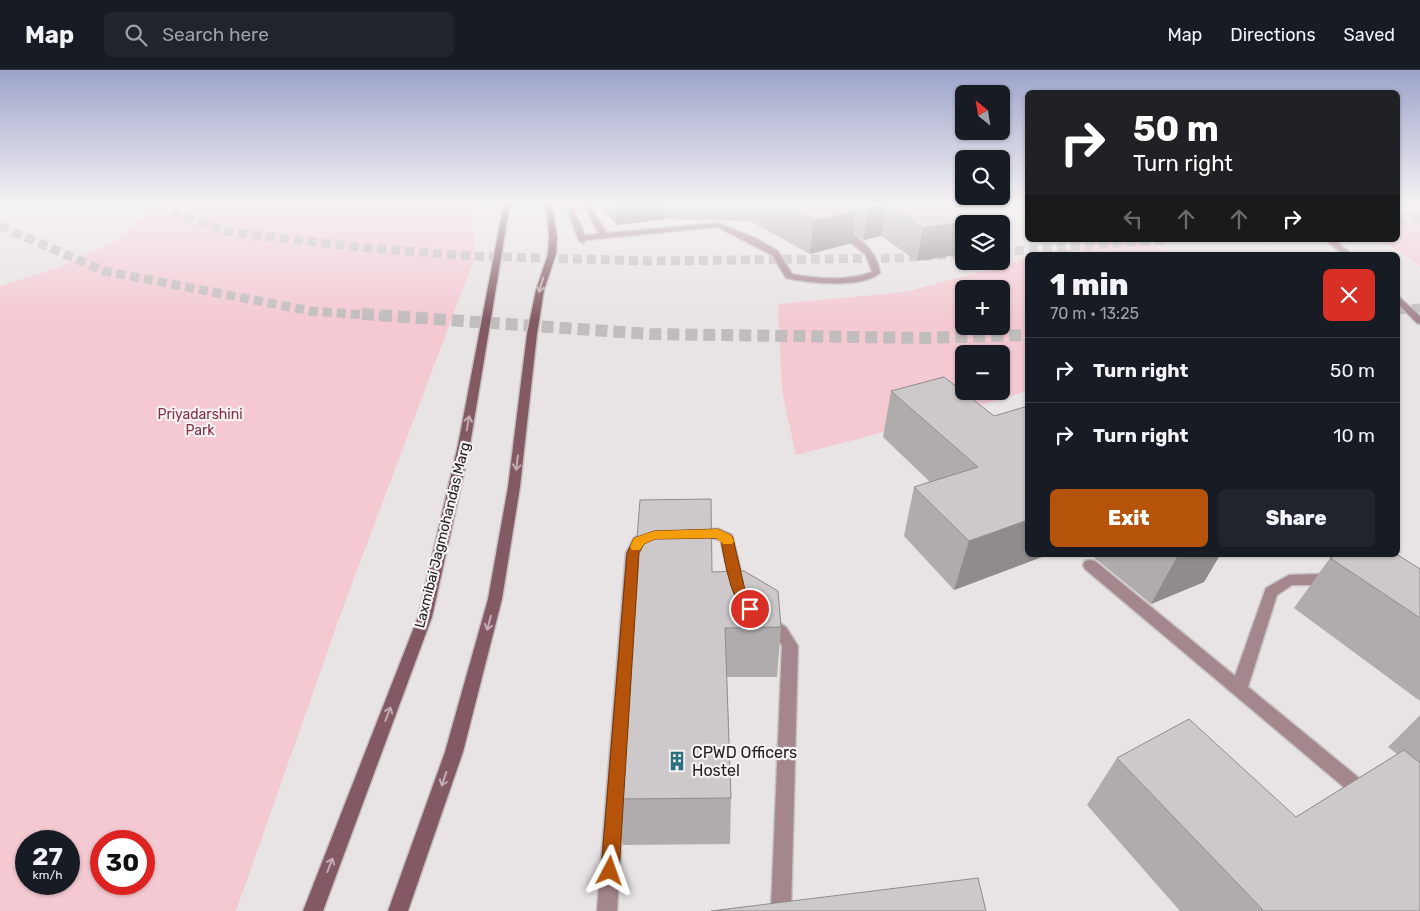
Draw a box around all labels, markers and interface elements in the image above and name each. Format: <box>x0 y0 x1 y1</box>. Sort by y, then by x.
search box <box>104 12 454 57</box>
text: Map <box>25 21 74 49</box>
icon: search <box>122 21 150 49</box>
text: Search here <box>162 23 269 46</box>
text: Map <box>1167 24 1202 46</box>
text: Directions <box>1230 24 1316 46</box>
text: Saved <box>1344 24 1395 46</box>
north arrow <box>955 85 1010 140</box>
map controls <box>955 85 1010 400</box>
text: 50 m <box>1133 108 1219 150</box>
icon: right <box>1050 110 1115 175</box>
button: search <box>955 150 1010 205</box>
text: Turn right <box>1133 150 1233 177</box>
icon: left <box>1119 205 1147 233</box>
icon: ahead <box>1172 205 1200 233</box>
icon: ahead <box>1225 205 1253 233</box>
icon: right <box>1278 205 1306 233</box>
button: layers <box>955 215 1010 270</box>
text: 1 min <box>1050 267 1128 303</box>
button: close <box>1323 269 1375 321</box>
one-way arrow <box>536 276 546 292</box>
button: + <box>955 280 1010 335</box>
text: 70 m · 13:25 <box>1050 304 1139 323</box>
button: − <box>955 345 1010 400</box>
icon: right <box>1050 356 1078 384</box>
text: Turn right <box>1093 359 1188 382</box>
text: 50 m <box>1330 359 1375 382</box>
park label: Priyadarshini Park <box>157 406 243 439</box>
one-way arrow <box>464 415 474 431</box>
icon: right <box>1050 421 1078 449</box>
text: Turn right <box>1093 424 1188 447</box>
text: 10 m <box>1333 424 1375 447</box>
street label: Laxmibai Jagmohandas Marg <box>411 440 474 630</box>
one-way arrow <box>512 455 522 471</box>
button: Exit <box>1050 489 1208 547</box>
button: Share <box>1218 489 1375 547</box>
pin <box>729 588 771 630</box>
icon: arrive <box>736 595 764 623</box>
one-way arrow <box>483 614 493 630</box>
one-way arrow <box>384 706 393 722</box>
place label: CPWD Officers Hostel <box>692 743 797 780</box>
building icon: CPWD Officers Hostel <box>666 750 688 772</box>
one-way arrow <box>439 771 449 787</box>
speed limit sign: 30 <box>90 830 155 895</box>
text: 27 <box>32 842 63 871</box>
position arrow <box>583 844 635 896</box>
one-way arrow <box>326 858 335 874</box>
text: km/h <box>33 868 62 882</box>

